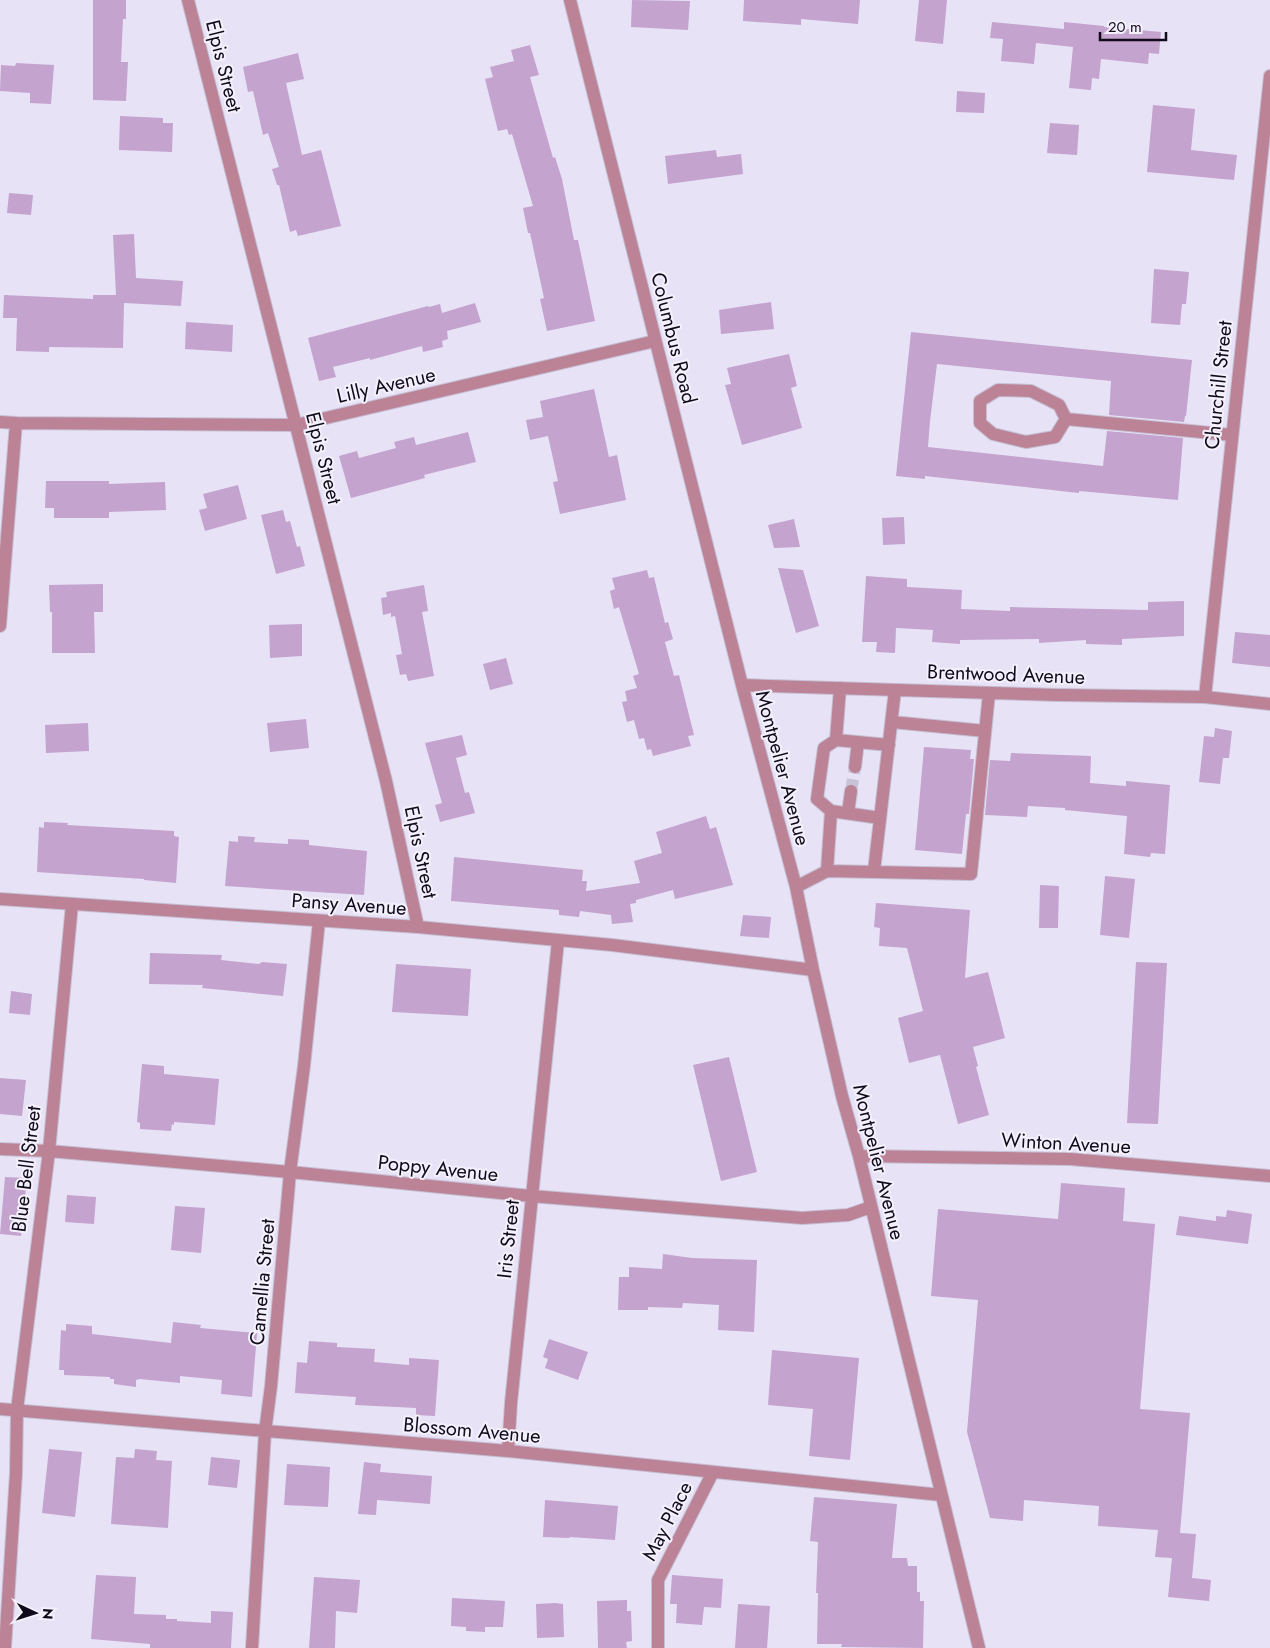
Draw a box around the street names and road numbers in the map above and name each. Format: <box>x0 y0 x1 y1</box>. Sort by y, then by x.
street label: Elpis Street <box>198 17 249 115</box>
street label: Columbus Road <box>643 269 704 407</box>
street label: Churchill Street <box>1197 319 1240 451</box>
street label: Lilly Avenue <box>334 360 438 411</box>
street label: Elpis Street <box>298 409 349 507</box>
street label: Brentwood Avenue <box>926 657 1086 692</box>
street label: Montpelier Avenue <box>748 687 817 849</box>
street label: Elpis Street <box>397 803 445 901</box>
street label: Pansy Avenue <box>290 886 408 923</box>
street label: Montpelier Avenue <box>845 1081 912 1243</box>
street label: Blue Bell Street <box>4 1104 49 1234</box>
street label: Winton Avenue <box>1000 1126 1132 1161</box>
street label: Poppy Avenue <box>376 1148 500 1189</box>
street label: Iris Street <box>490 1198 527 1280</box>
street label: Camellia Street <box>243 1217 282 1347</box>
street label: Blossom Avenue <box>402 1410 542 1451</box>
street label: May Place <box>635 1477 700 1566</box>

